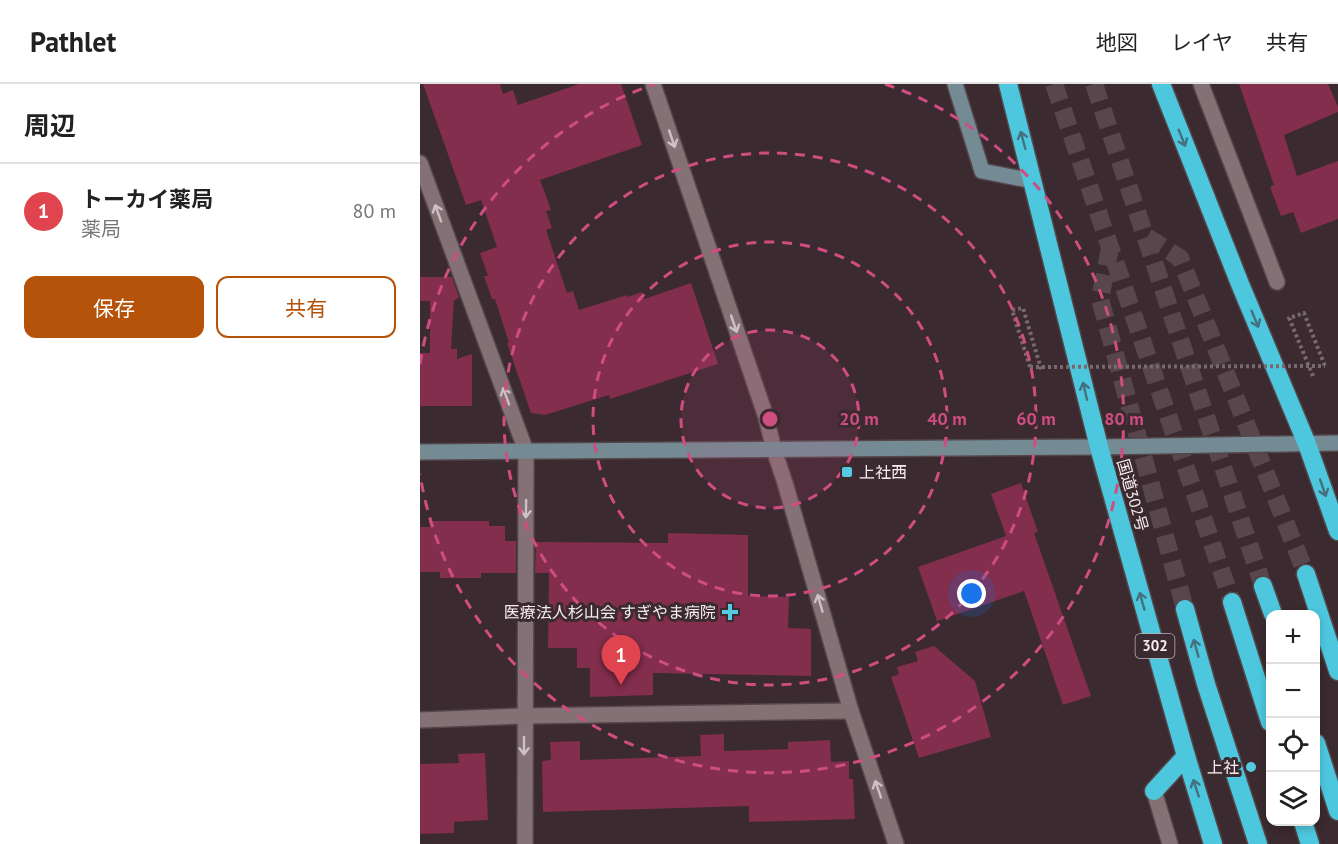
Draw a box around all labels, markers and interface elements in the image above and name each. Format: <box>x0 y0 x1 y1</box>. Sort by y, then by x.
text: Pathlet <box>30 23 116 60</box>
text: 地図 <box>1096 29 1138 56</box>
text: レイヤ <box>1171 29 1233 56</box>
text: 共有 <box>1266 29 1308 56</box>
text: 周辺 <box>24 109 76 142</box>
one-way arrow <box>668 129 679 148</box>
one-way arrow <box>1177 129 1188 147</box>
one-way arrow <box>1016 131 1028 150</box>
text: トーカイ薬局 <box>81 185 213 213</box>
text: 1 <box>38 198 49 224</box>
text: 80 m <box>353 198 396 224</box>
one-way arrow <box>432 204 443 223</box>
text: 薬局 <box>81 216 121 242</box>
button: 保存 <box>24 276 204 338</box>
button: 共有 <box>216 276 396 338</box>
one-way arrow <box>1250 310 1261 328</box>
one-way arrow <box>730 314 741 333</box>
one-way arrow <box>1078 382 1090 401</box>
one-way arrow <box>500 387 511 406</box>
text: 20 m <box>839 407 879 430</box>
text: 40 m <box>927 407 967 430</box>
text: 60 m <box>1016 407 1056 430</box>
text: 80 m <box>1104 407 1144 430</box>
centre of rings <box>760 409 780 429</box>
street label: 国道302号 <box>1113 457 1153 533</box>
place label: 上社西 <box>859 462 907 482</box>
marker: 上社西 <box>840 465 854 479</box>
one-way arrow <box>1318 478 1329 497</box>
one-way arrow <box>520 499 532 519</box>
your location <box>957 579 986 608</box>
one-way arrow <box>1136 592 1147 611</box>
one-way arrow <box>814 593 825 612</box>
place label: 医療法人杉山会 すぎやま病院 <box>504 602 716 622</box>
marker: 医療法人杉山会 すぎやま病院 <box>721 603 739 621</box>
map controls <box>1266 610 1320 826</box>
button: + <box>1266 610 1320 664</box>
road number: 302 <box>1136 634 1174 658</box>
pin: 1 <box>602 636 640 685</box>
one-way arrow <box>1190 639 1201 658</box>
button: − <box>1266 664 1320 718</box>
button: locate <box>1266 718 1320 772</box>
one-way arrow <box>518 736 530 756</box>
place label: 上社 <box>1207 757 1239 777</box>
marker: 上社 <box>1244 760 1258 774</box>
button: layers <box>1266 772 1320 826</box>
one-way arrow <box>1190 779 1201 798</box>
one-way arrow <box>871 780 882 799</box>

